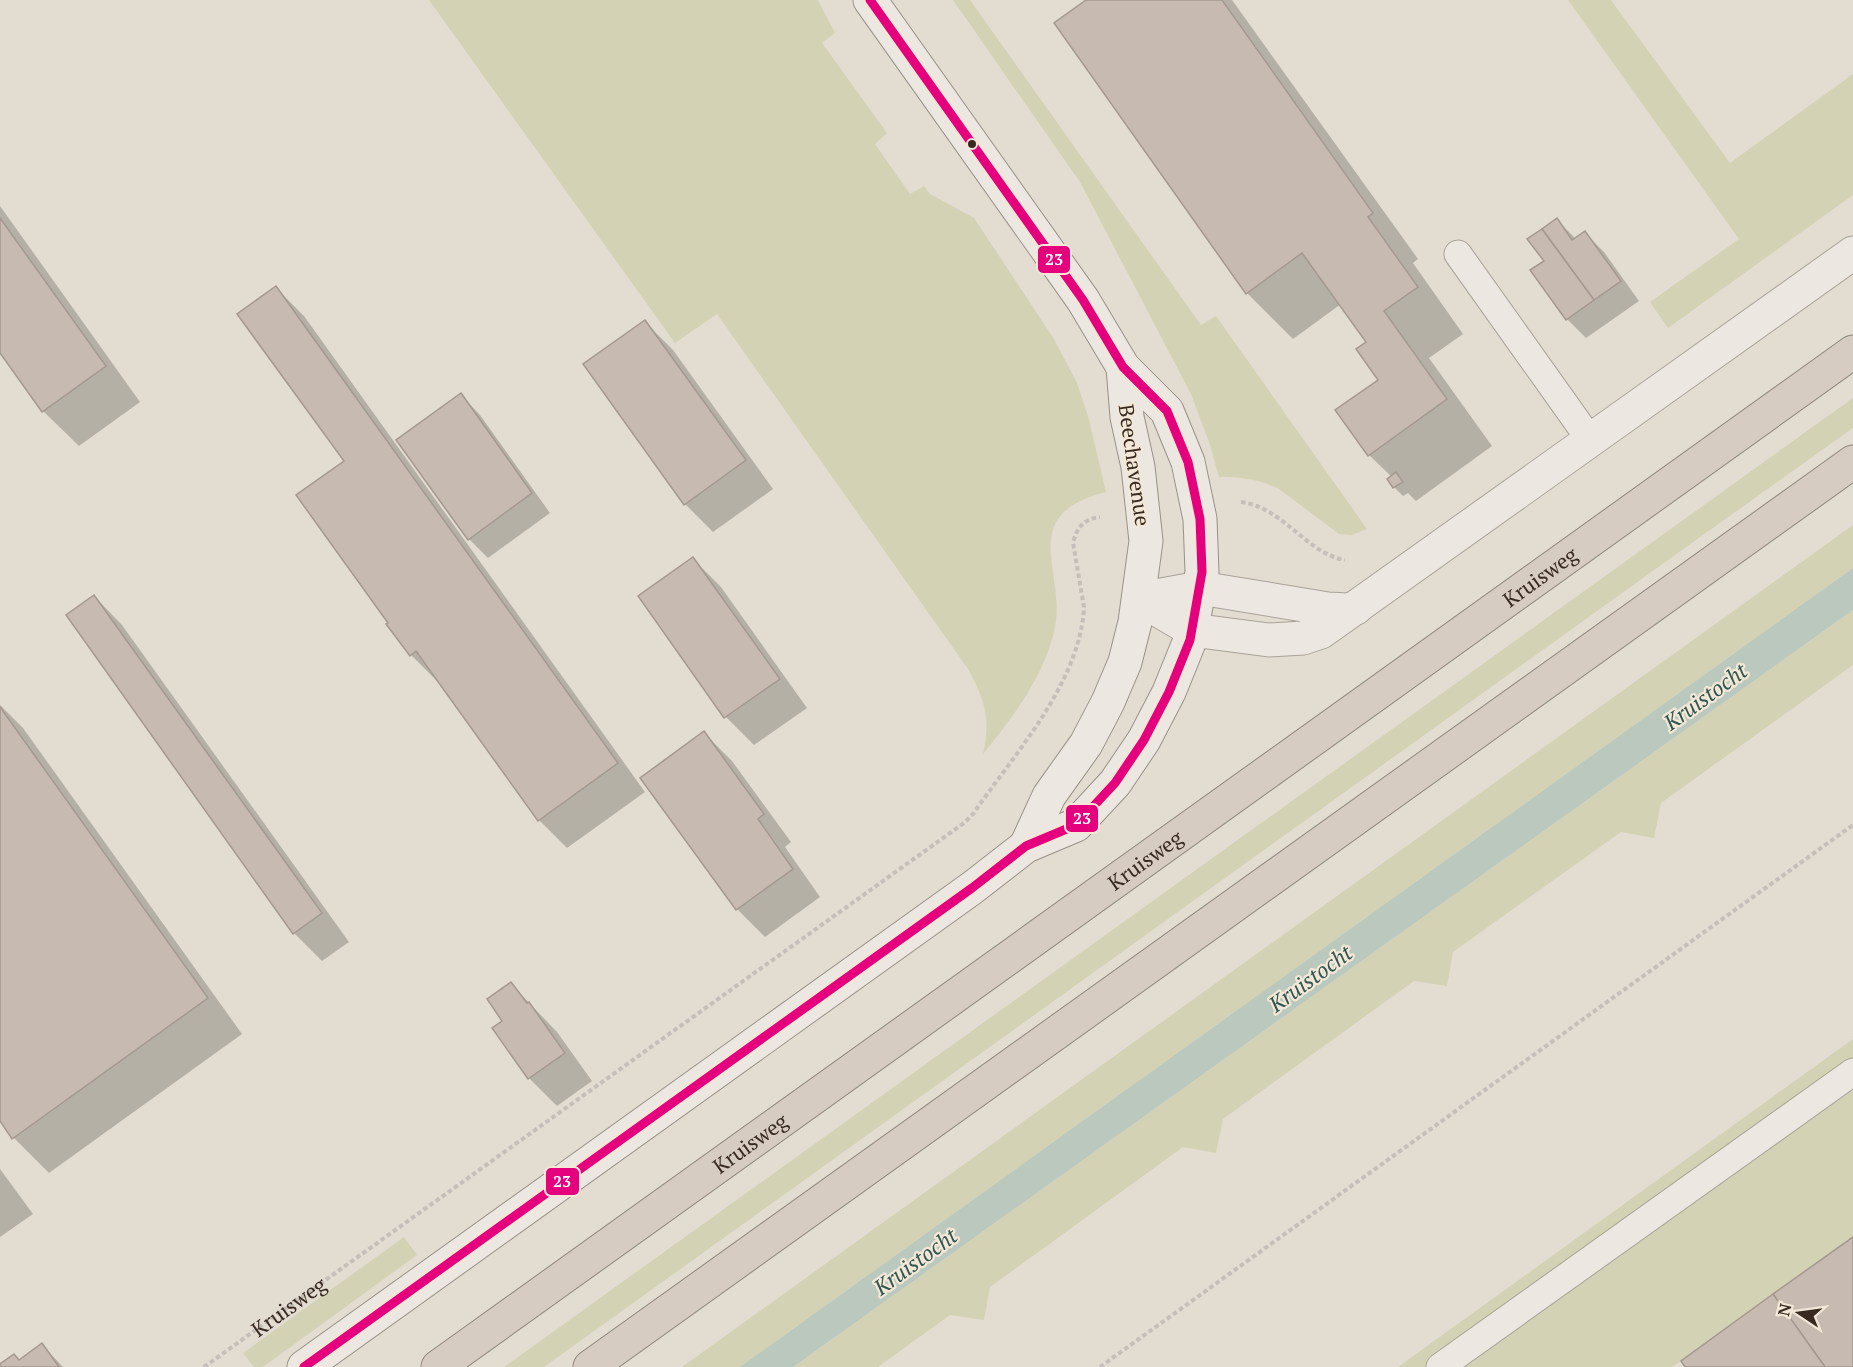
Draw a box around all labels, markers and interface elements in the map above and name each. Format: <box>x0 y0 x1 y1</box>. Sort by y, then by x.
unlabelled marker <box>966 138 978 150</box>
line badge: 23 <box>1037 245 1071 274</box>
text: 23 <box>1045 248 1063 270</box>
street label: Beechavenue <box>1113 402 1157 528</box>
street label: Kruisweg <box>1497 540 1584 613</box>
water label: Kruistocht <box>1657 656 1753 737</box>
line badge: 23 <box>1065 804 1099 833</box>
text: 23 <box>1073 807 1091 829</box>
street label: Kruisweg <box>1102 823 1189 896</box>
water label: Kruistocht <box>1262 938 1358 1019</box>
street label: Kruisweg <box>707 1106 794 1180</box>
line badge: 23 <box>545 1167 580 1196</box>
text: 23 <box>553 1170 571 1192</box>
water label: Kruistocht <box>867 1221 963 1302</box>
street label: Kruisweg <box>246 1270 332 1343</box>
north arrow <box>1769 1283 1829 1343</box>
text: N <box>1772 1301 1796 1318</box>

